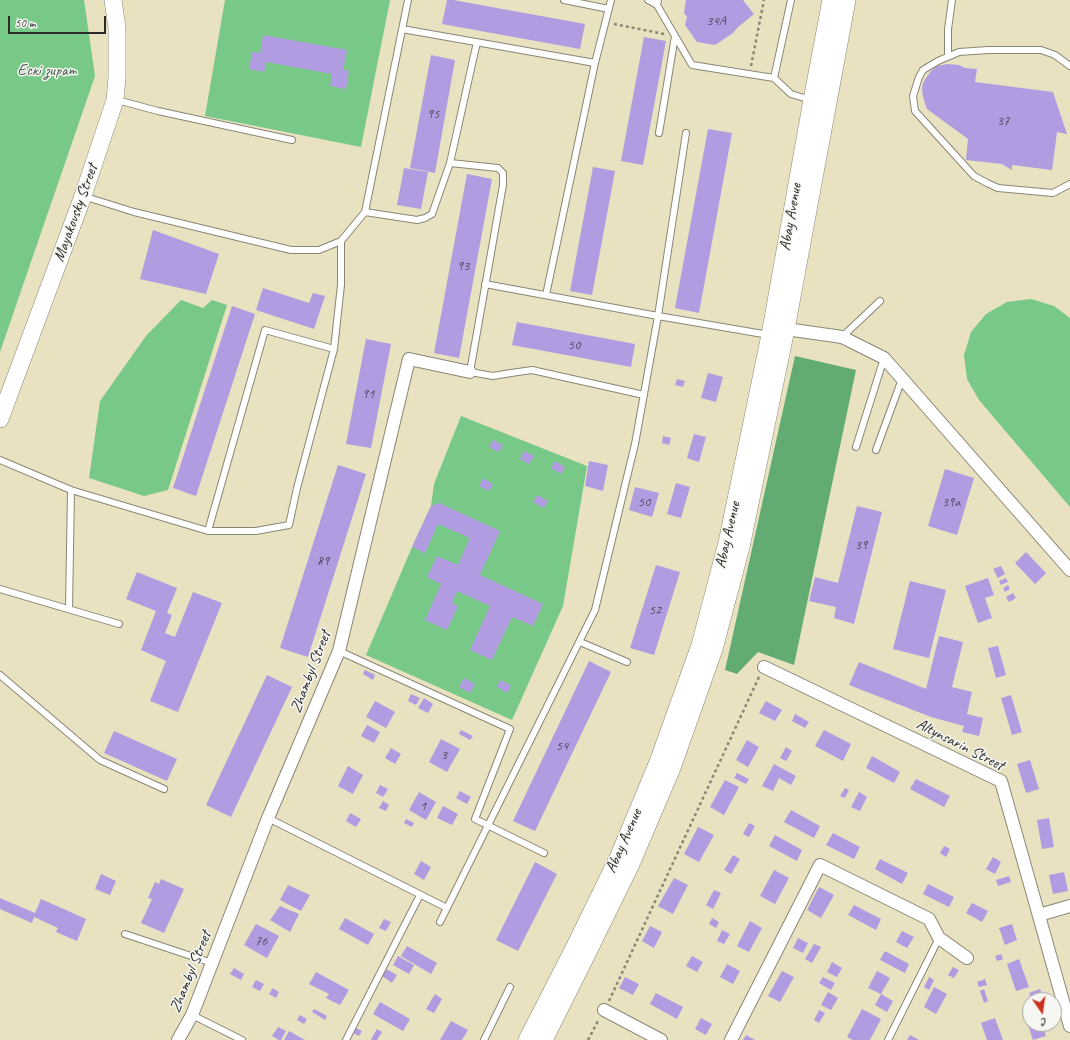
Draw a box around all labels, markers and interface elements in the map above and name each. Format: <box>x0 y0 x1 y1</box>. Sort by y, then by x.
scale bar <box>10 8 108 34</box>
house number: 34А <box>706 13 726 29</box>
text: 50 m <box>15 15 35 31</box>
park label: Ескі зират <box>18 61 76 81</box>
house number: 95 <box>427 106 439 122</box>
house number: 37 <box>997 113 1009 129</box>
street label: Mayakovsky Street <box>49 162 103 264</box>
street label: Abay Avenue <box>776 182 806 252</box>
house number: 93 <box>457 258 469 274</box>
house number: 50 <box>568 337 580 353</box>
house number: 91 <box>362 386 374 402</box>
house number: 50 <box>638 494 650 510</box>
house number: 39а <box>942 494 960 510</box>
street label: Abay Avenue <box>711 500 745 570</box>
house number: 39 <box>855 537 867 553</box>
house number: 89 <box>317 553 329 569</box>
house number: 52 <box>649 602 661 618</box>
street label: Zhambyl Street <box>287 628 335 716</box>
street label: Altynsarin Street <box>913 715 1007 775</box>
house number: 54 <box>556 738 568 754</box>
house number: 3 <box>441 747 447 763</box>
house number: 1 <box>420 798 426 814</box>
street label: Abay Avenue <box>601 806 647 876</box>
street label: Zhambyl Street <box>166 928 216 1016</box>
house number: 76 <box>255 933 267 949</box>
north arrow <box>1022 992 1062 1032</box>
text: С <box>1040 1015 1049 1030</box>

